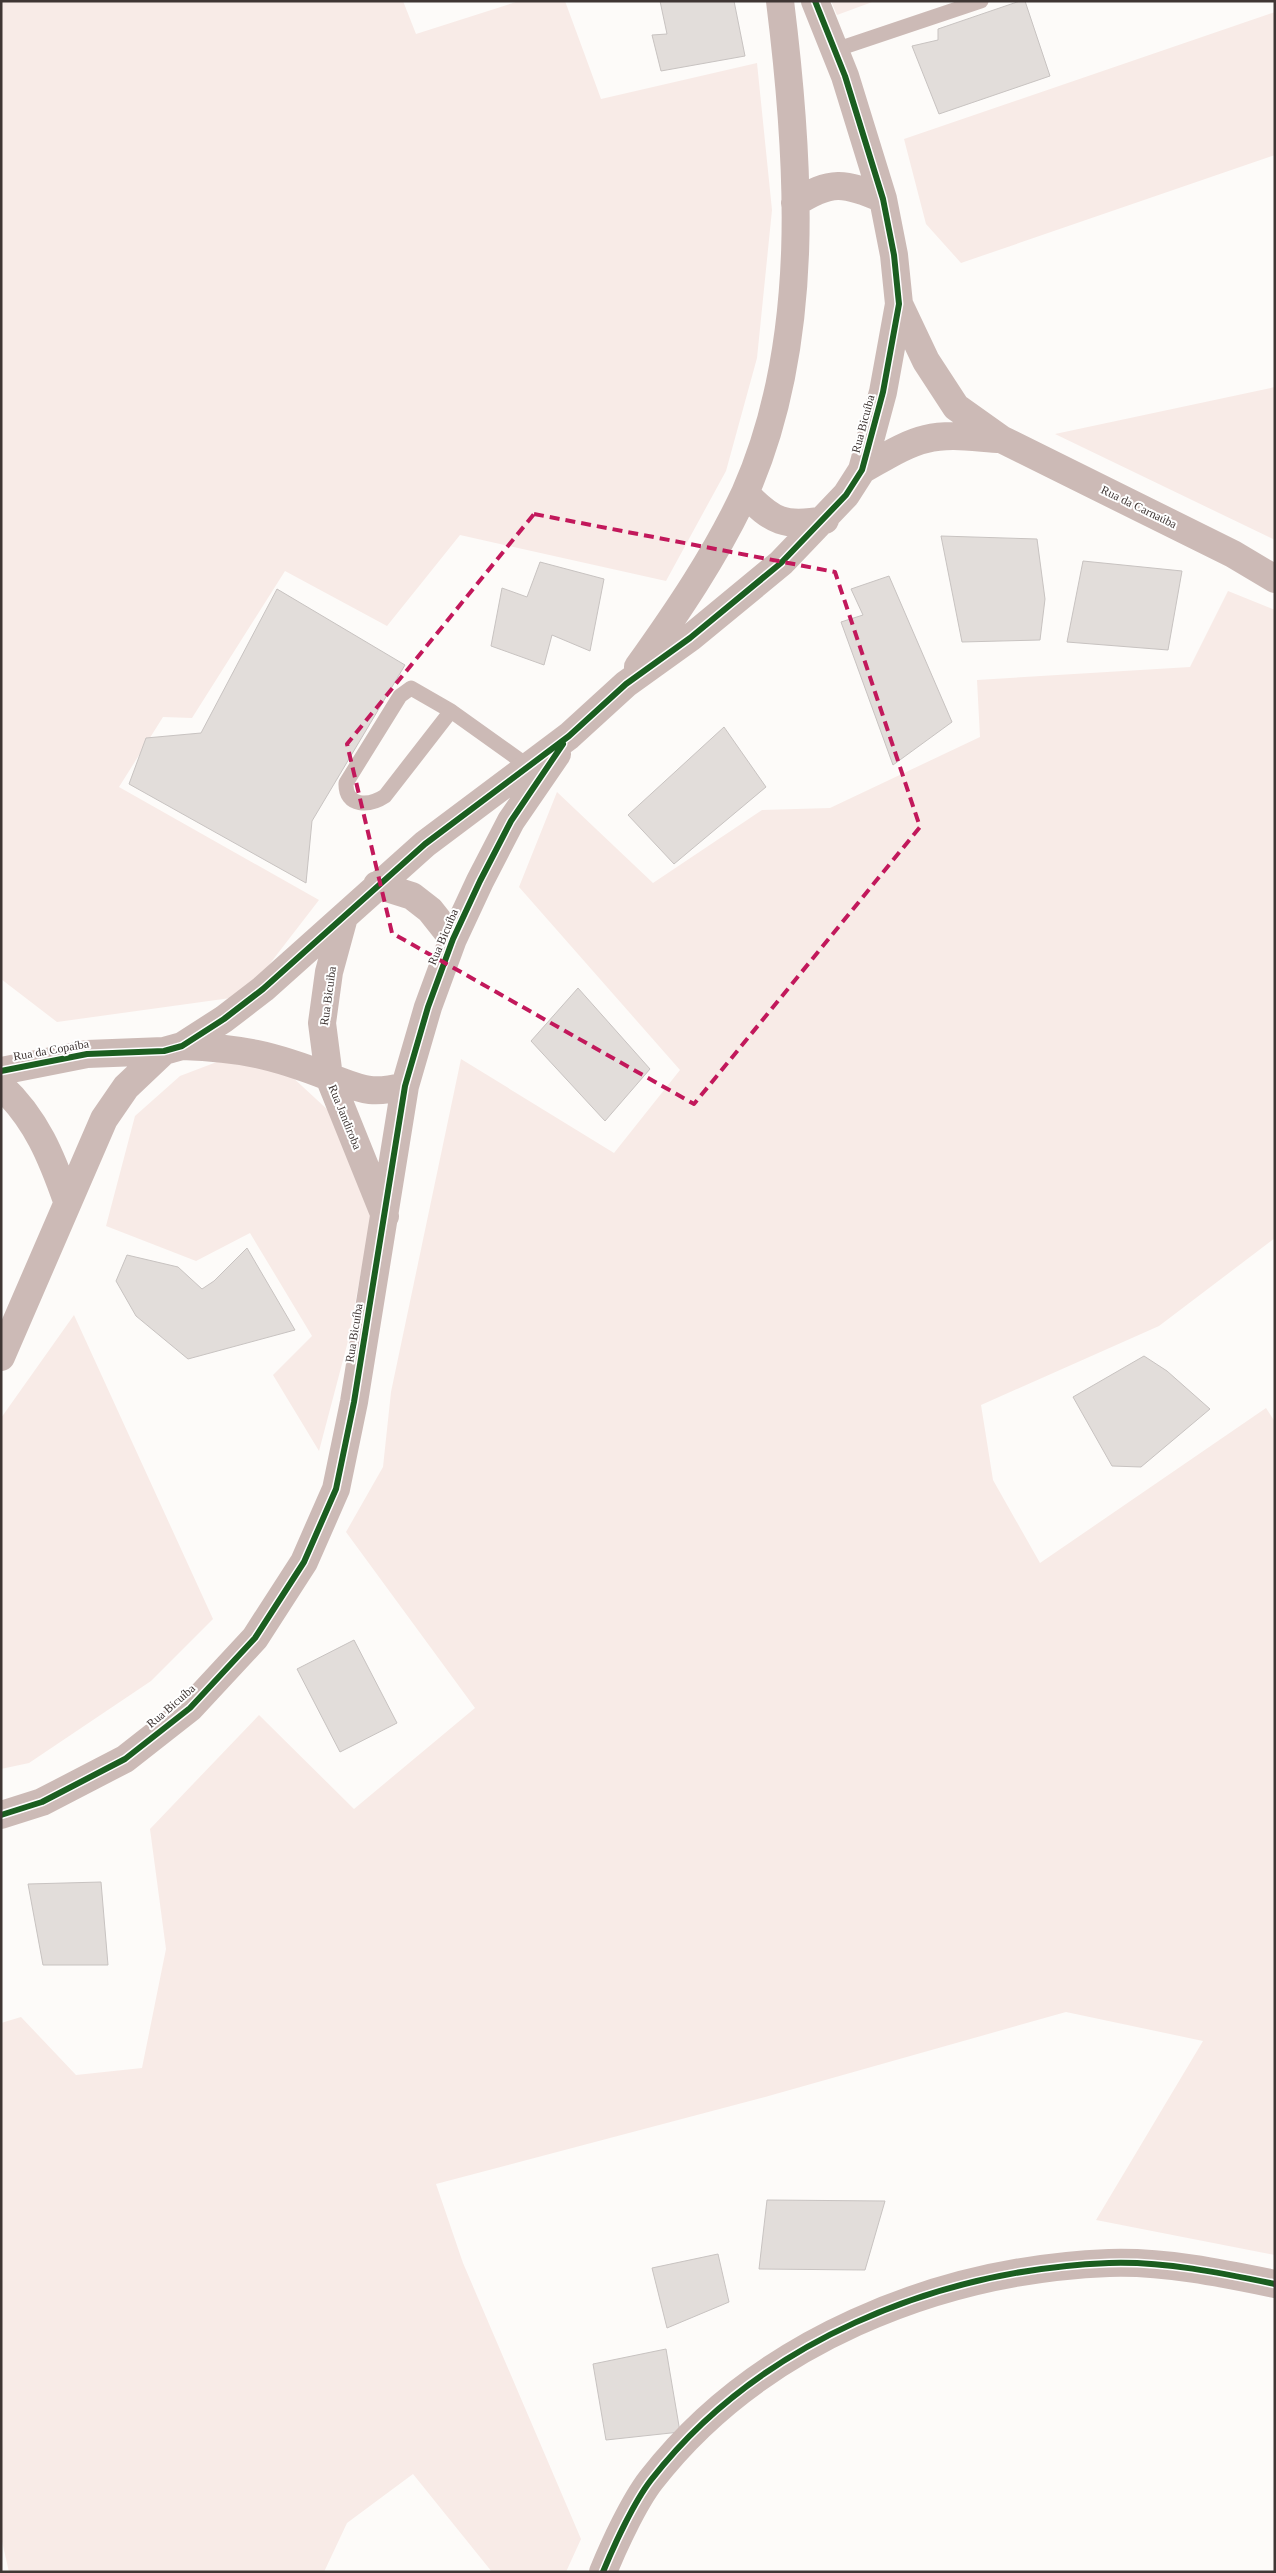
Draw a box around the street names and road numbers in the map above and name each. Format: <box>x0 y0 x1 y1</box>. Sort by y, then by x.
street label: Rua Bicuíba <box>849 393 878 455</box>
street label: Rua da Carnaúba <box>1099 483 1180 532</box>
street label: Rua Bicuíba <box>425 906 461 967</box>
street label: Rua Bicuiba <box>317 965 339 1027</box>
street label: Rua da Copaíba <box>12 1036 91 1064</box>
street label: Rua Jandiroba <box>326 1082 365 1152</box>
street label: Rua Bicuíba <box>342 1302 366 1364</box>
street label: Rua Bicuíba <box>144 1681 199 1731</box>

